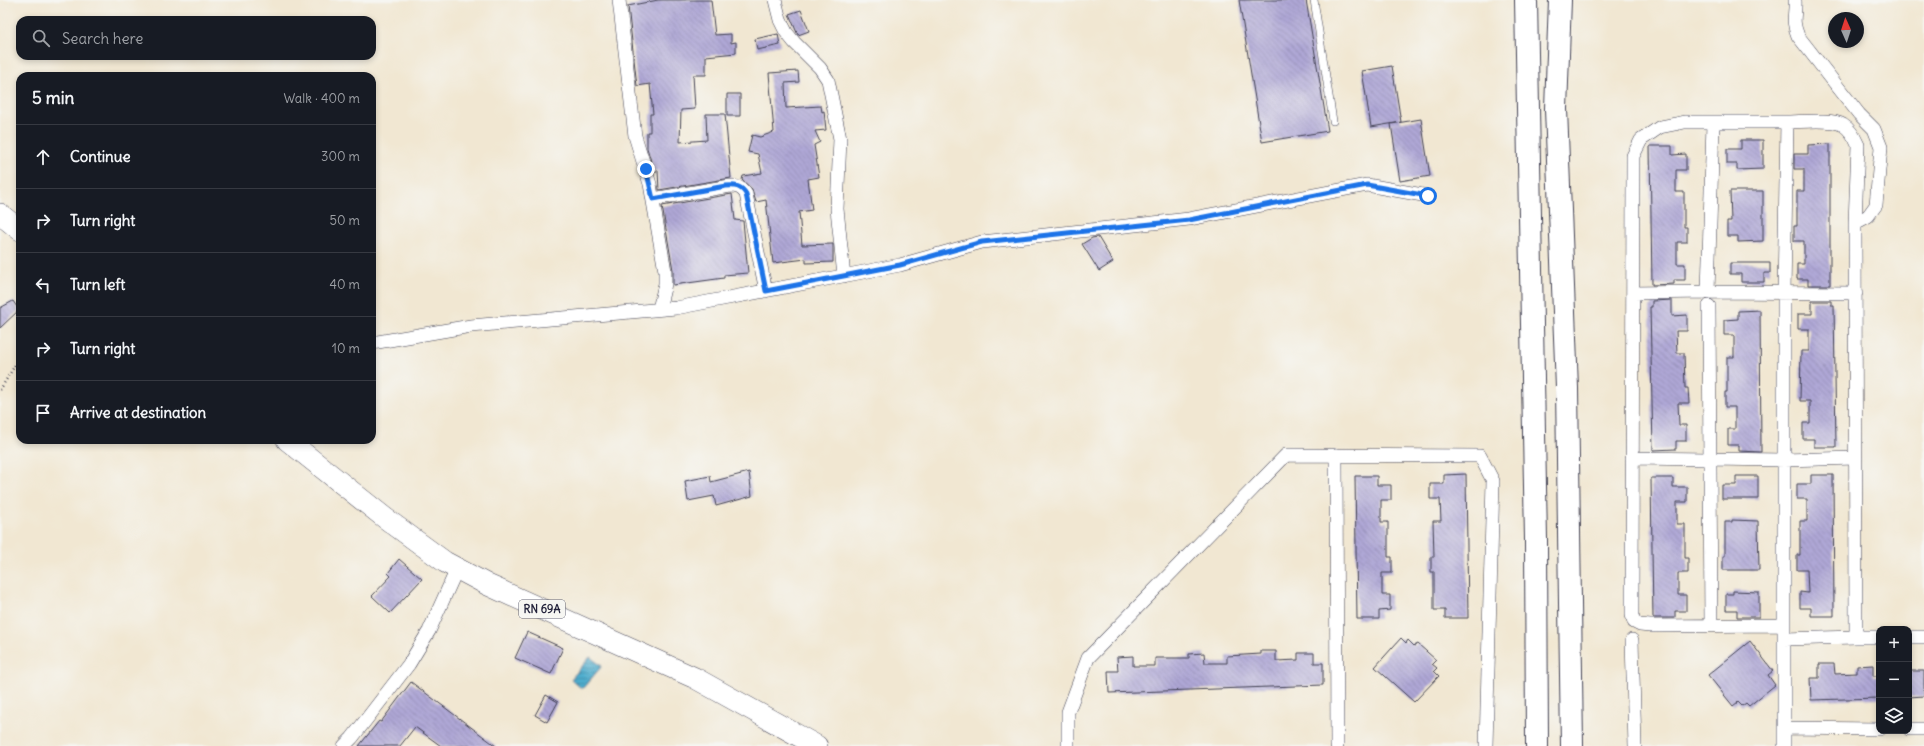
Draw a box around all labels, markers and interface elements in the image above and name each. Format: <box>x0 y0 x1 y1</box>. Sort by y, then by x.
north arrow <box>1828 12 1864 48</box>
search box <box>16 16 376 60</box>
icon: search <box>30 27 52 49</box>
text: Search here <box>62 29 143 48</box>
text: 5 min <box>32 87 74 109</box>
text: Walk · 400 m <box>283 90 360 107</box>
icon: ahead <box>32 146 54 168</box>
text: Continue <box>70 147 131 166</box>
text: 300 m <box>321 148 360 165</box>
route end <box>637 160 655 178</box>
route start <box>1419 187 1437 205</box>
icon: right <box>32 210 54 232</box>
text: Turn right <box>70 211 135 230</box>
text: 50 m <box>329 212 360 229</box>
icon: left <box>32 274 54 296</box>
text: Turn left <box>70 275 125 294</box>
text: 40 m <box>329 276 360 293</box>
icon: right <box>32 338 54 360</box>
text: Turn right <box>70 339 135 358</box>
text: 10 m <box>332 340 360 357</box>
icon: arrive <box>32 402 54 424</box>
text: Arrive at destination <box>70 403 206 422</box>
road number: RN 69A <box>519 600 565 618</box>
map controls <box>1876 626 1912 734</box>
button: + <box>1876 626 1912 662</box>
button: − <box>1876 662 1912 698</box>
button: layers <box>1876 698 1912 734</box>

